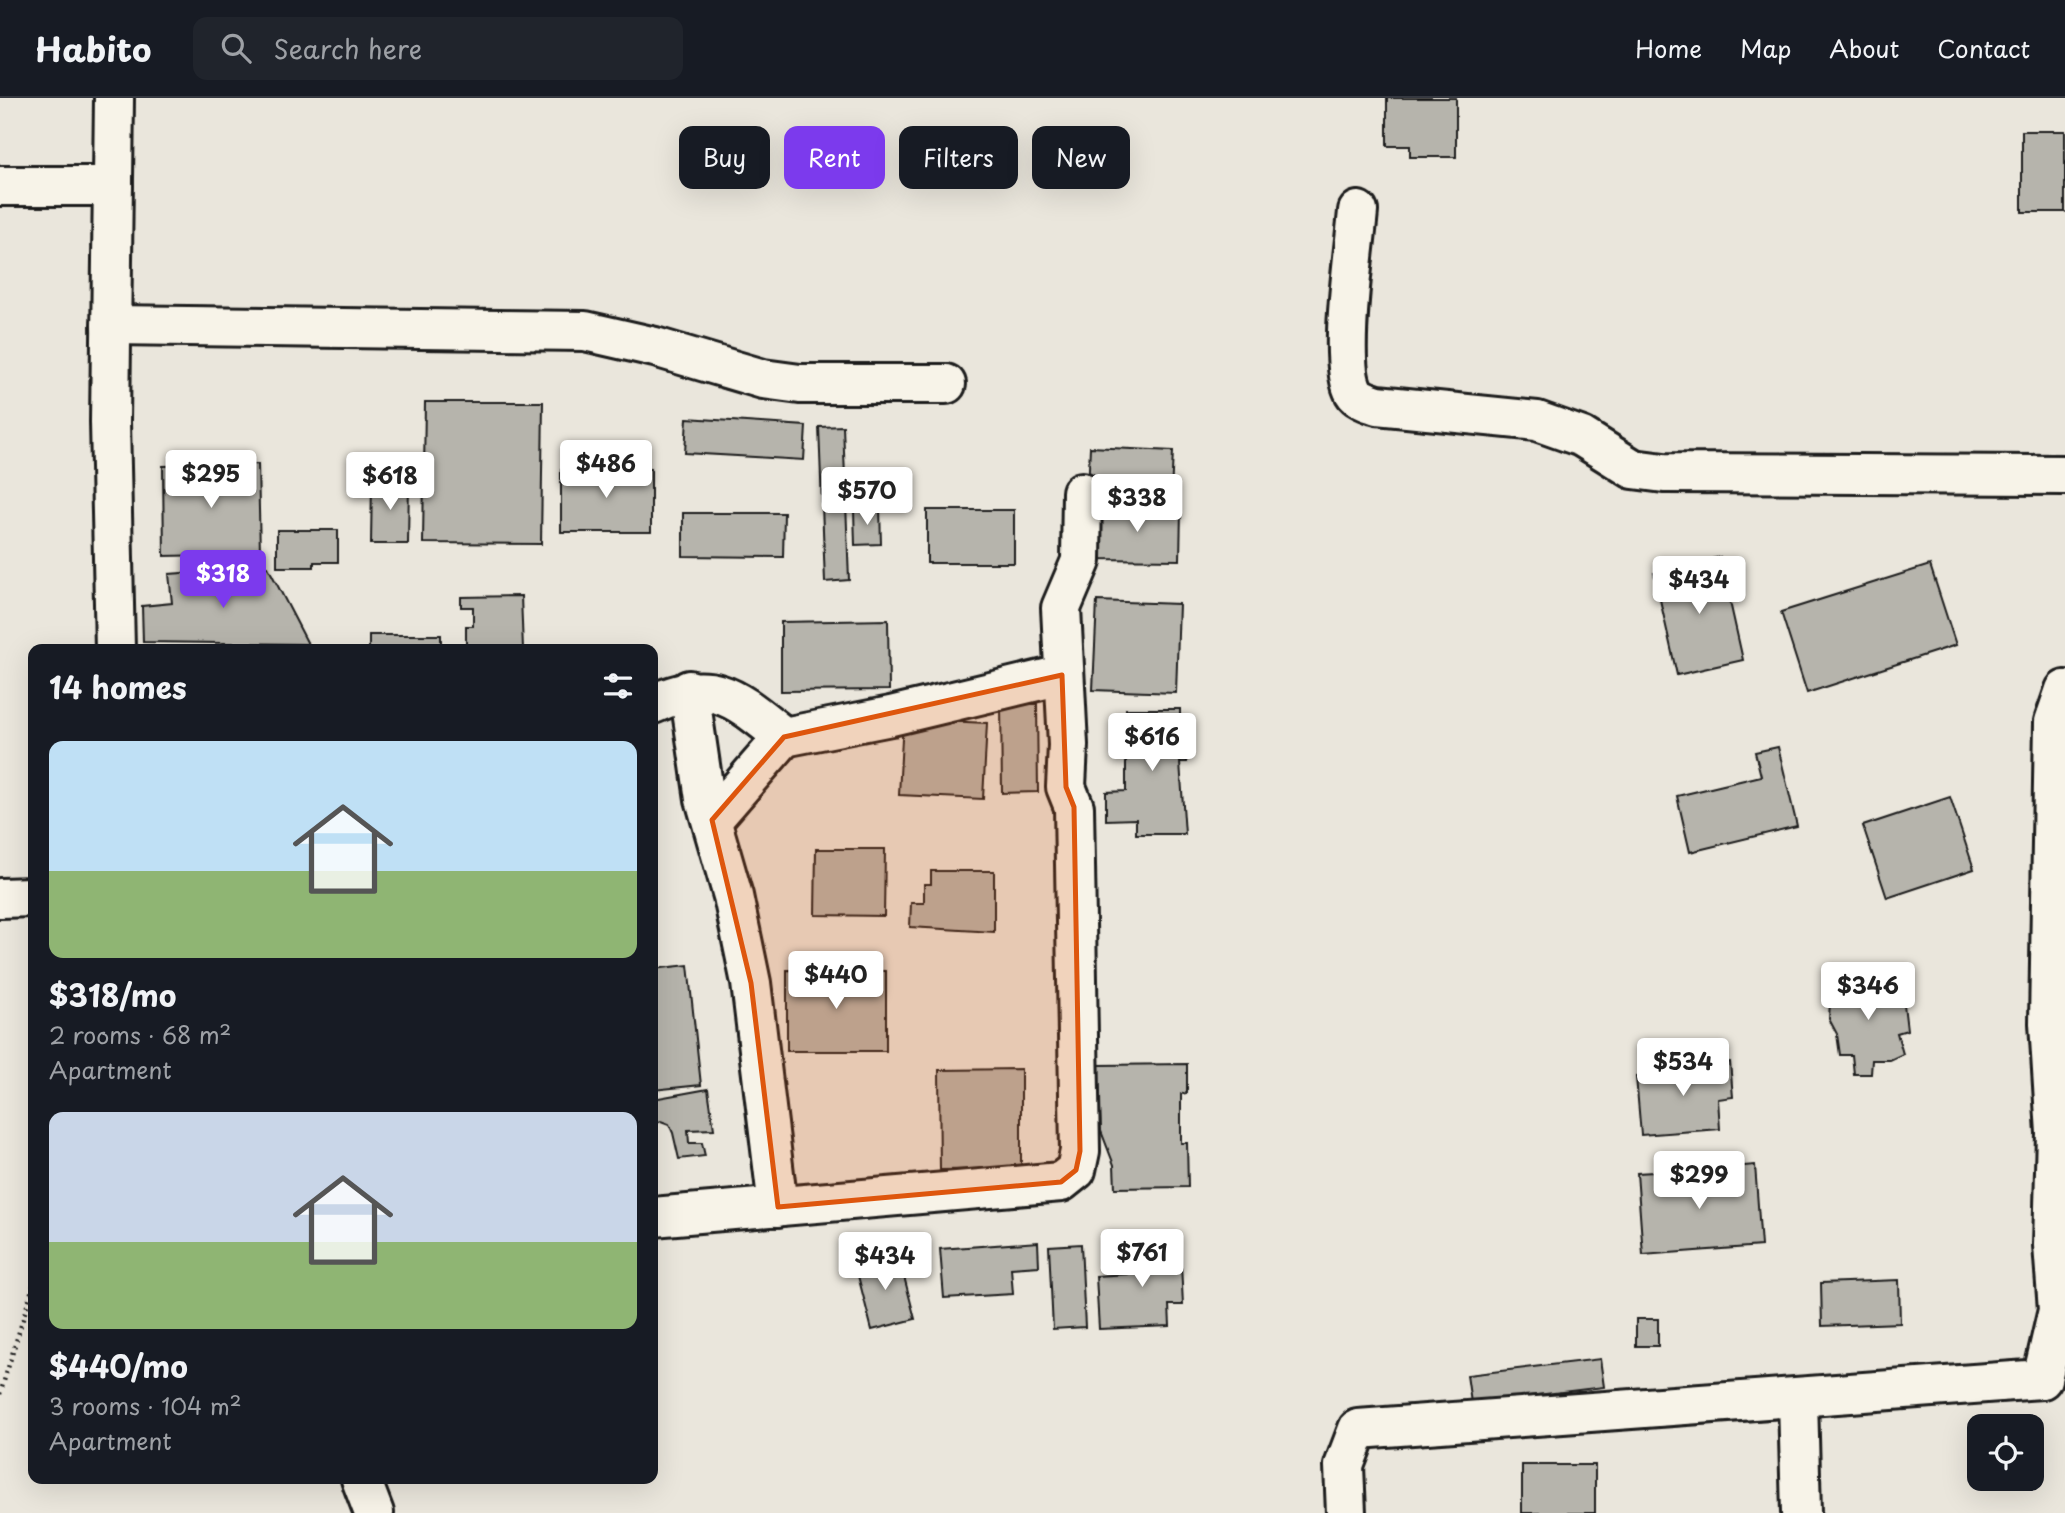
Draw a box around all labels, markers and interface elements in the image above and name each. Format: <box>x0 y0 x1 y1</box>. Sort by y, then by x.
search box <box>193 17 683 80</box>
text: Habito <box>35 23 151 73</box>
icon: search <box>217 29 255 67</box>
text: Search here <box>273 29 422 68</box>
text: Home <box>1635 30 1702 66</box>
text: Map <box>1740 30 1791 66</box>
text: About <box>1829 30 1899 66</box>
text: Contact <box>1937 30 2030 66</box>
chip: Buy <box>679 126 770 189</box>
chip: Rent <box>784 126 885 189</box>
chip: Filters <box>899 126 1018 189</box>
chip: New <box>1032 126 1130 189</box>
pin: $486 <box>565 440 647 500</box>
text: $486 <box>576 445 636 480</box>
pin: $295 <box>170 450 252 510</box>
pin: $618 <box>349 452 431 512</box>
text: $295 <box>182 455 240 490</box>
text: $618 <box>362 457 418 492</box>
pin: $570 <box>826 468 908 527</box>
text: $570 <box>838 472 897 507</box>
pin: $338 <box>1096 474 1178 534</box>
text: $338 <box>1107 479 1167 514</box>
pin: $318 <box>182 550 264 610</box>
text: $318 <box>196 555 250 590</box>
pin: $434 <box>1658 556 1740 616</box>
text: $434 <box>1669 561 1729 596</box>
text: 14 homes <box>49 664 187 709</box>
icon: filters <box>599 667 637 705</box>
pin: $616 <box>1111 714 1193 773</box>
text: $616 <box>1124 718 1180 753</box>
icon: home <box>280 786 406 912</box>
pin: $440 <box>795 951 877 1011</box>
text: $440 <box>804 956 868 991</box>
pin: $346 <box>1827 962 1909 1022</box>
text: $346 <box>1837 967 1899 1002</box>
text: $318/mo <box>49 972 176 1017</box>
text: 2 rooms · 68 m² <box>49 1017 231 1052</box>
pin: $534 <box>1642 1038 1724 1098</box>
text: $534 <box>1653 1043 1713 1078</box>
text: Apartment <box>49 1052 172 1087</box>
pin: $299 <box>1658 1152 1740 1211</box>
text: $299 <box>1670 1156 1728 1191</box>
icon: home <box>280 1157 406 1283</box>
pin: $761 <box>1101 1230 1183 1289</box>
pin: $434 <box>844 1232 926 1292</box>
text: $761 <box>1117 1234 1167 1269</box>
text: $434 <box>855 1237 915 1272</box>
text: $440/mo <box>49 1343 188 1388</box>
text: 3 rooms · 104 m² <box>49 1388 242 1423</box>
map controls <box>1967 1414 2044 1491</box>
button: locate <box>1967 1414 2044 1491</box>
text: Apartment <box>49 1423 172 1458</box>

